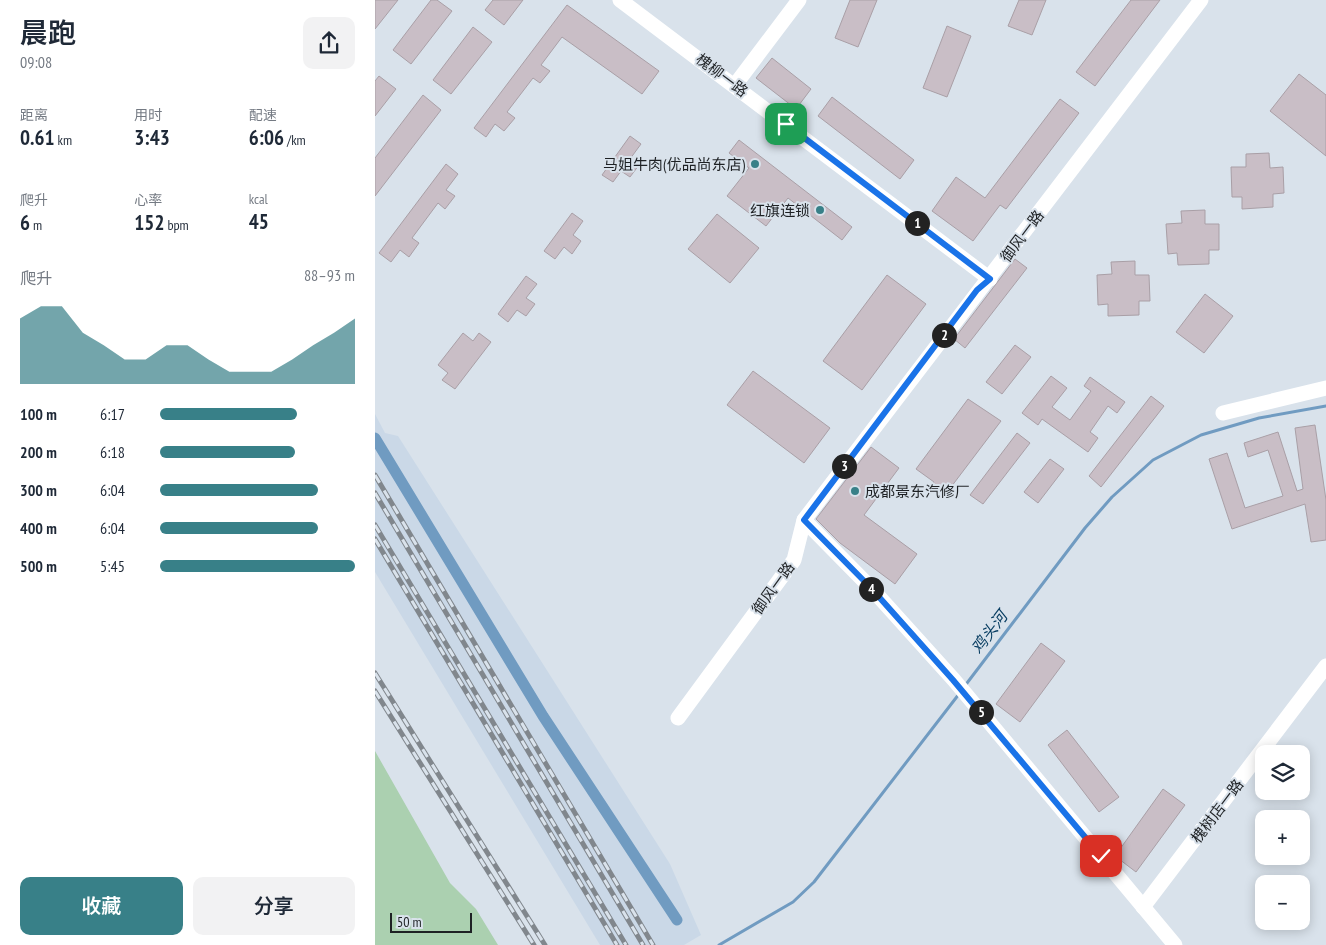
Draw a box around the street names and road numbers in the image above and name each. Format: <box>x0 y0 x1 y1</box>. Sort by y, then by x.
street label: 槐柳一路 <box>692 49 752 101</box>
street label: 御风一路 <box>996 206 1048 266</box>
street label: 御风一路 <box>748 558 798 618</box>
street label: 槐树店一路 <box>1187 775 1247 847</box>

